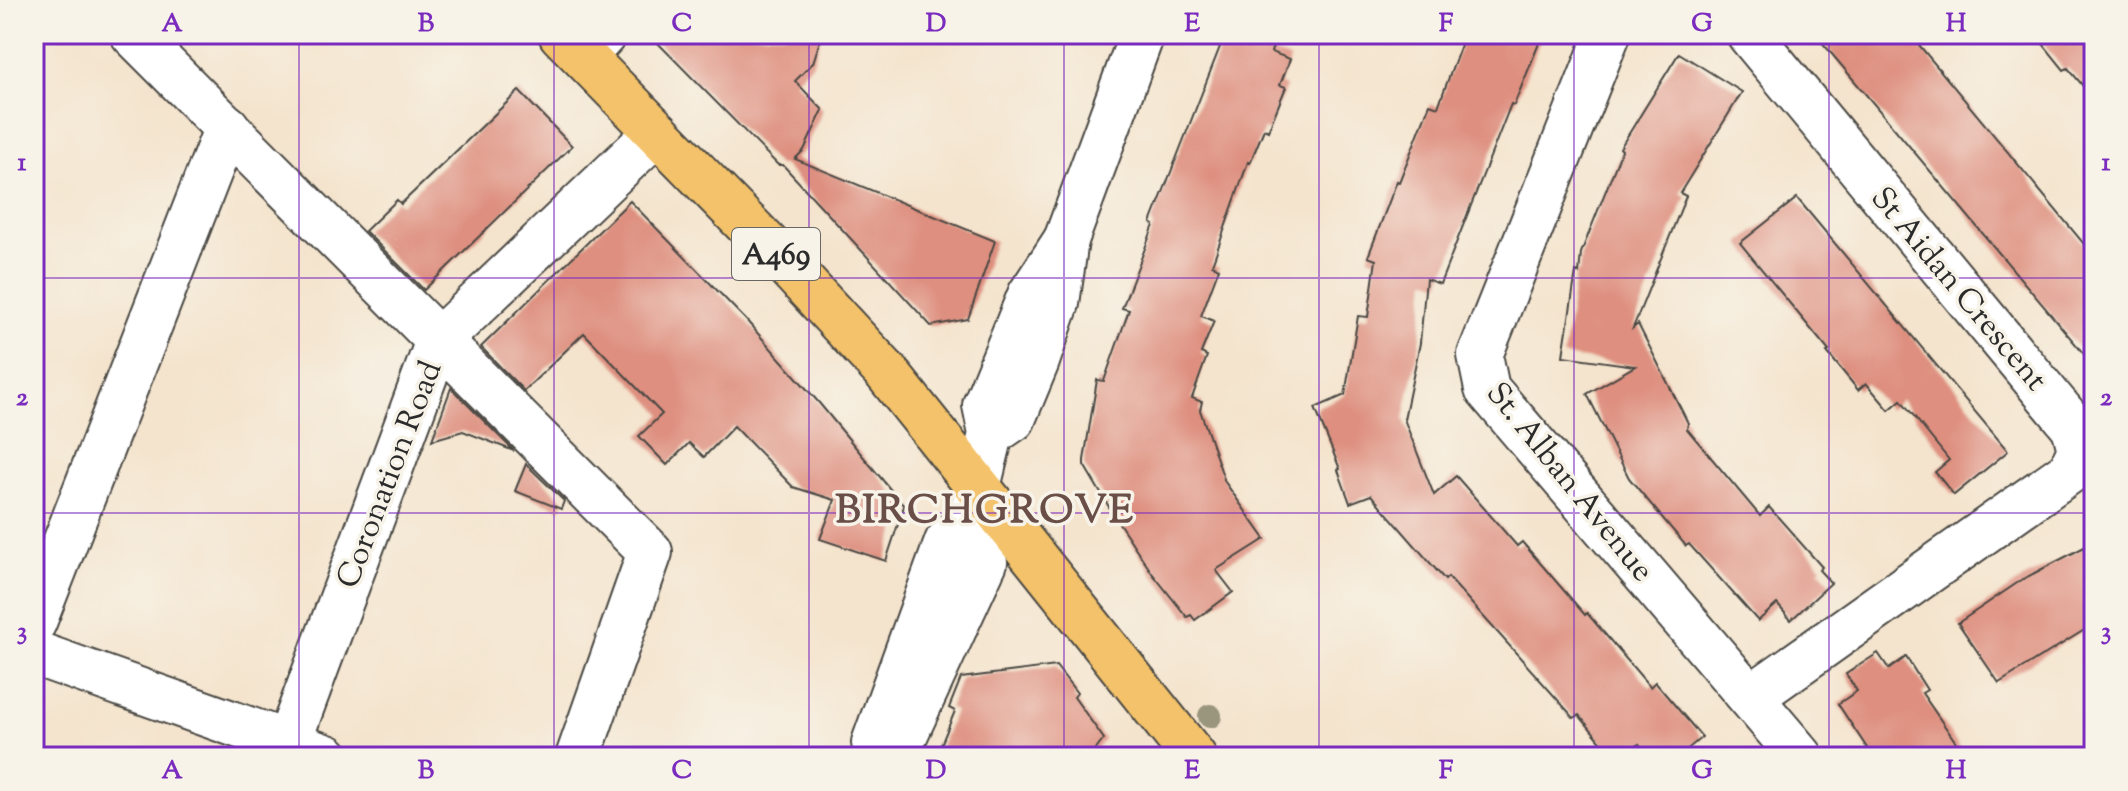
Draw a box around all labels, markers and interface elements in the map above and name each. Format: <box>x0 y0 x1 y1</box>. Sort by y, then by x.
text: A <box>161 6 183 43</box>
text: B <box>418 6 435 43</box>
text: C <box>672 6 692 43</box>
text: D <box>926 6 946 43</box>
text: E <box>1184 6 1200 43</box>
text: F <box>1439 6 1454 43</box>
text: G <box>1691 6 1713 43</box>
text: H <box>1946 6 1967 43</box>
text: 1 <box>18 145 27 182</box>
text: 1 <box>2102 145 2111 182</box>
street label: St Aidan Crescent <box>1858 178 2057 402</box>
road number: A469 <box>732 228 820 280</box>
street label: Coronation Road <box>326 355 455 595</box>
street label: St. Alban Avenue <box>1474 373 1664 593</box>
text: 2 <box>16 380 29 417</box>
text: 2 <box>2100 380 2113 417</box>
district label: BIRCHGROVE <box>835 484 1135 541</box>
text: 3 <box>17 614 27 651</box>
text: 3 <box>2101 614 2111 651</box>
text: A <box>161 753 183 790</box>
text: B <box>418 753 435 790</box>
text: C <box>672 753 692 790</box>
text: D <box>926 753 946 790</box>
text: E <box>1184 753 1200 790</box>
text: F <box>1439 753 1454 790</box>
text: G <box>1691 753 1713 790</box>
text: H <box>1946 753 1967 790</box>

